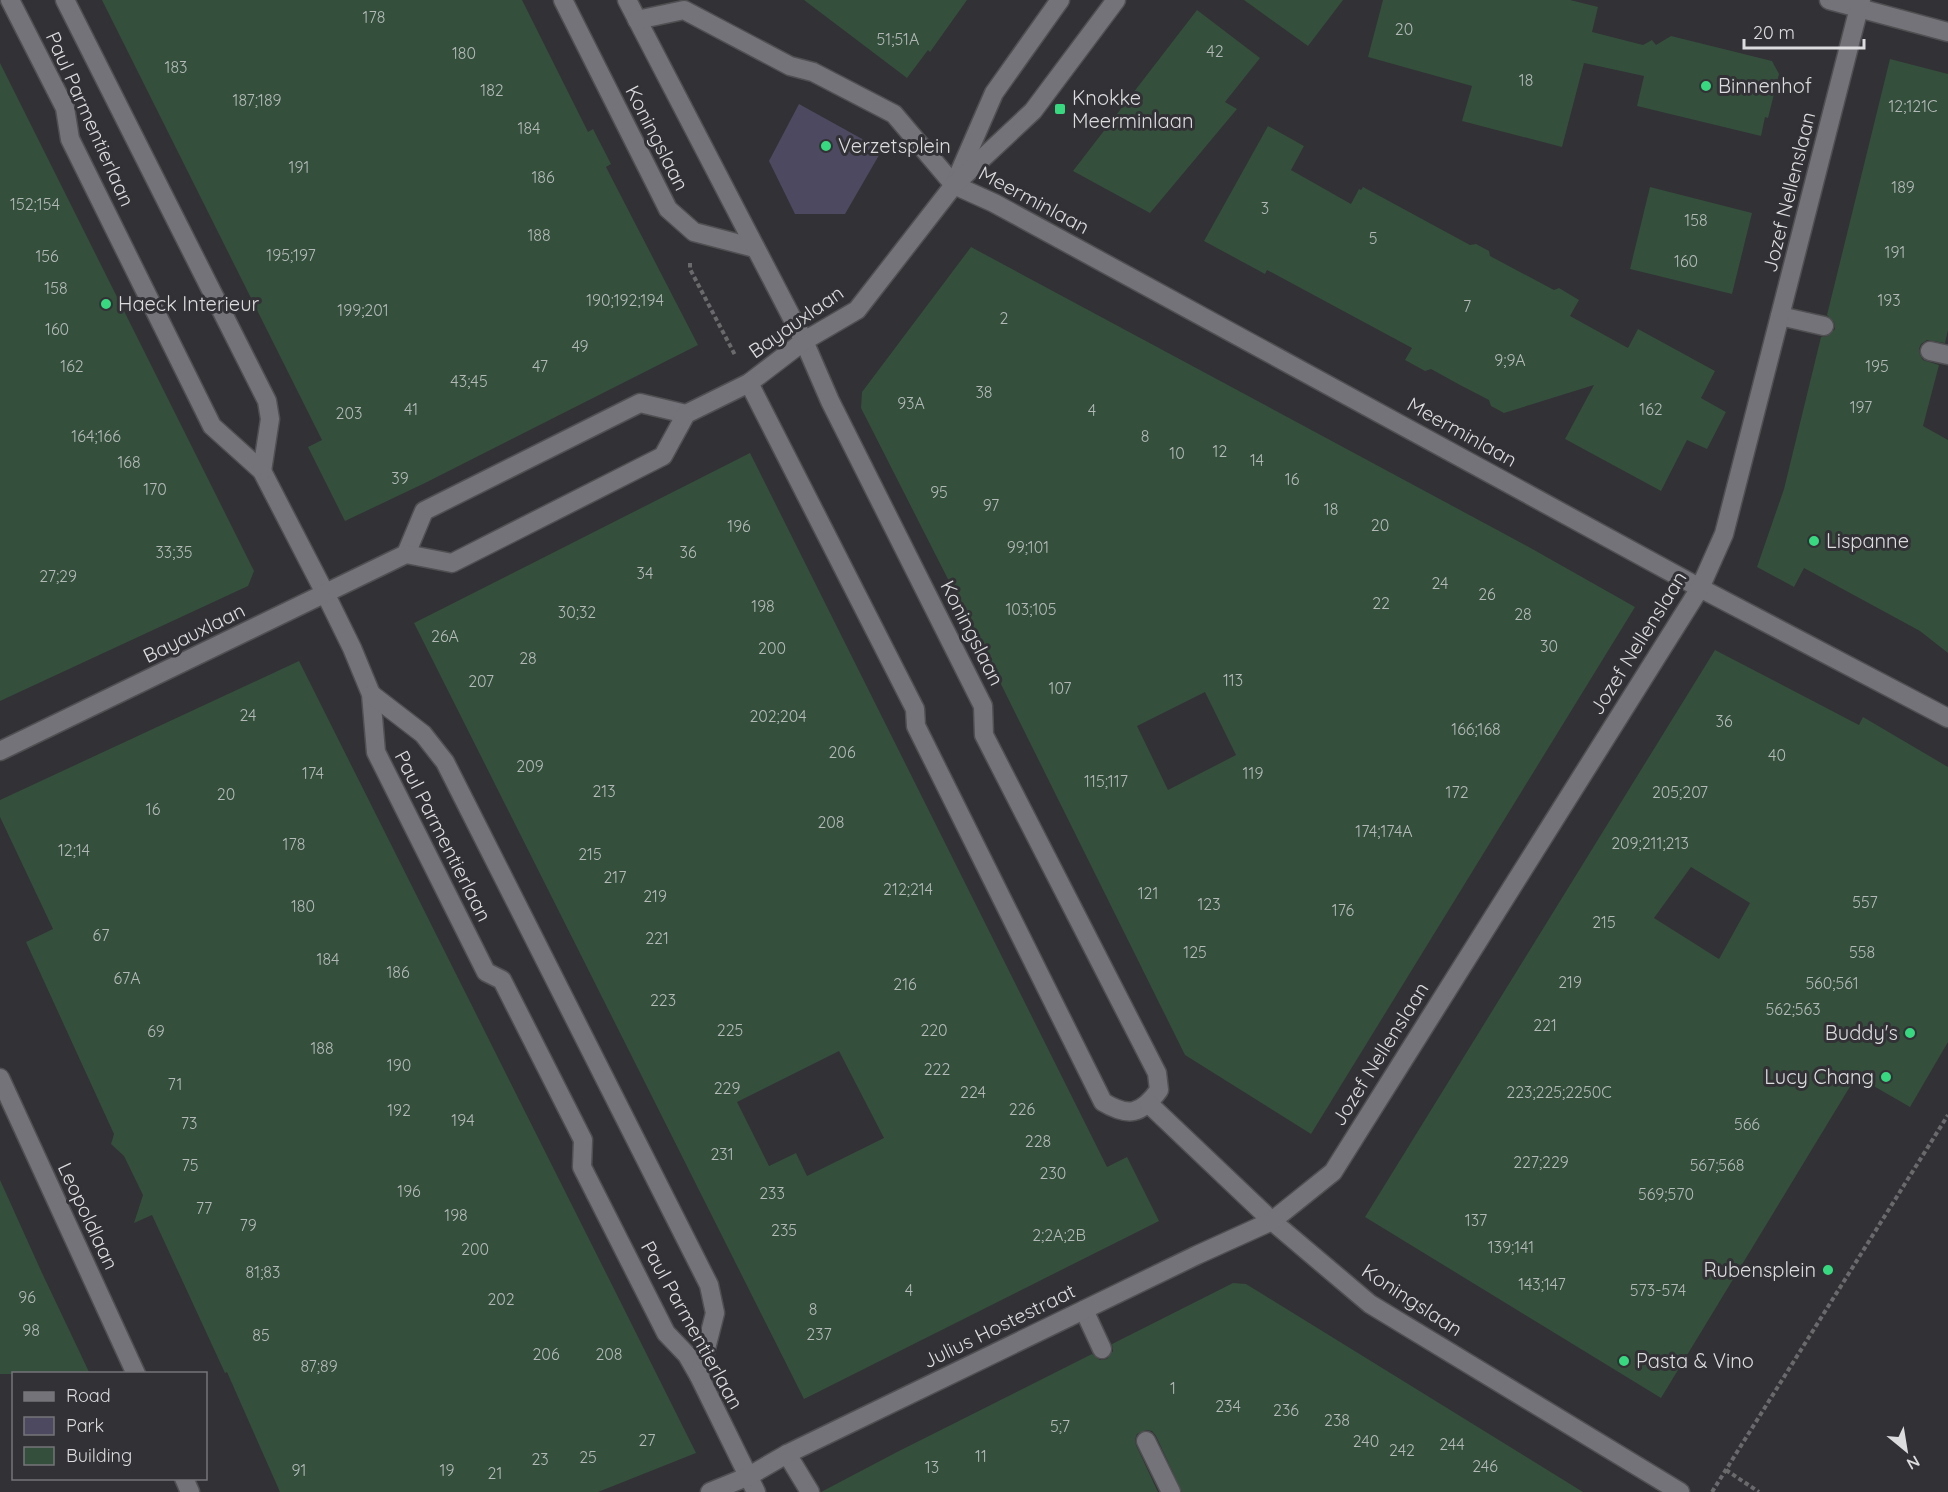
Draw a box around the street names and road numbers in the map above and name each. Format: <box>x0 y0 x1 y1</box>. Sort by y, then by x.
street label: Paul Parmentierlaan <box>41 28 140 210</box>
street label: Koningslaan <box>620 81 695 195</box>
street label: Jozef Nellenslaan <box>1757 109 1821 275</box>
street label: Meerminlaan <box>975 160 1094 239</box>
street label: Bayauxlaan <box>743 280 848 363</box>
street label: Meerminlaan <box>1403 391 1521 472</box>
street label: Jozef Nellenslaan <box>1583 566 1692 719</box>
street label: Koningslaan <box>935 576 1010 690</box>
street label: Bayauxlaan <box>139 597 249 668</box>
street label: Paul Parmentierlaan <box>389 746 497 925</box>
street label: Jozef Nellenslaan <box>1325 977 1434 1130</box>
street label: Leopoldlaan <box>53 1158 124 1273</box>
street label: Paul Parmentierlaan <box>636 1236 749 1413</box>
street label: Koningslaan <box>1357 1258 1467 1341</box>
street label: Julius Hostestraat <box>918 1278 1079 1373</box>

